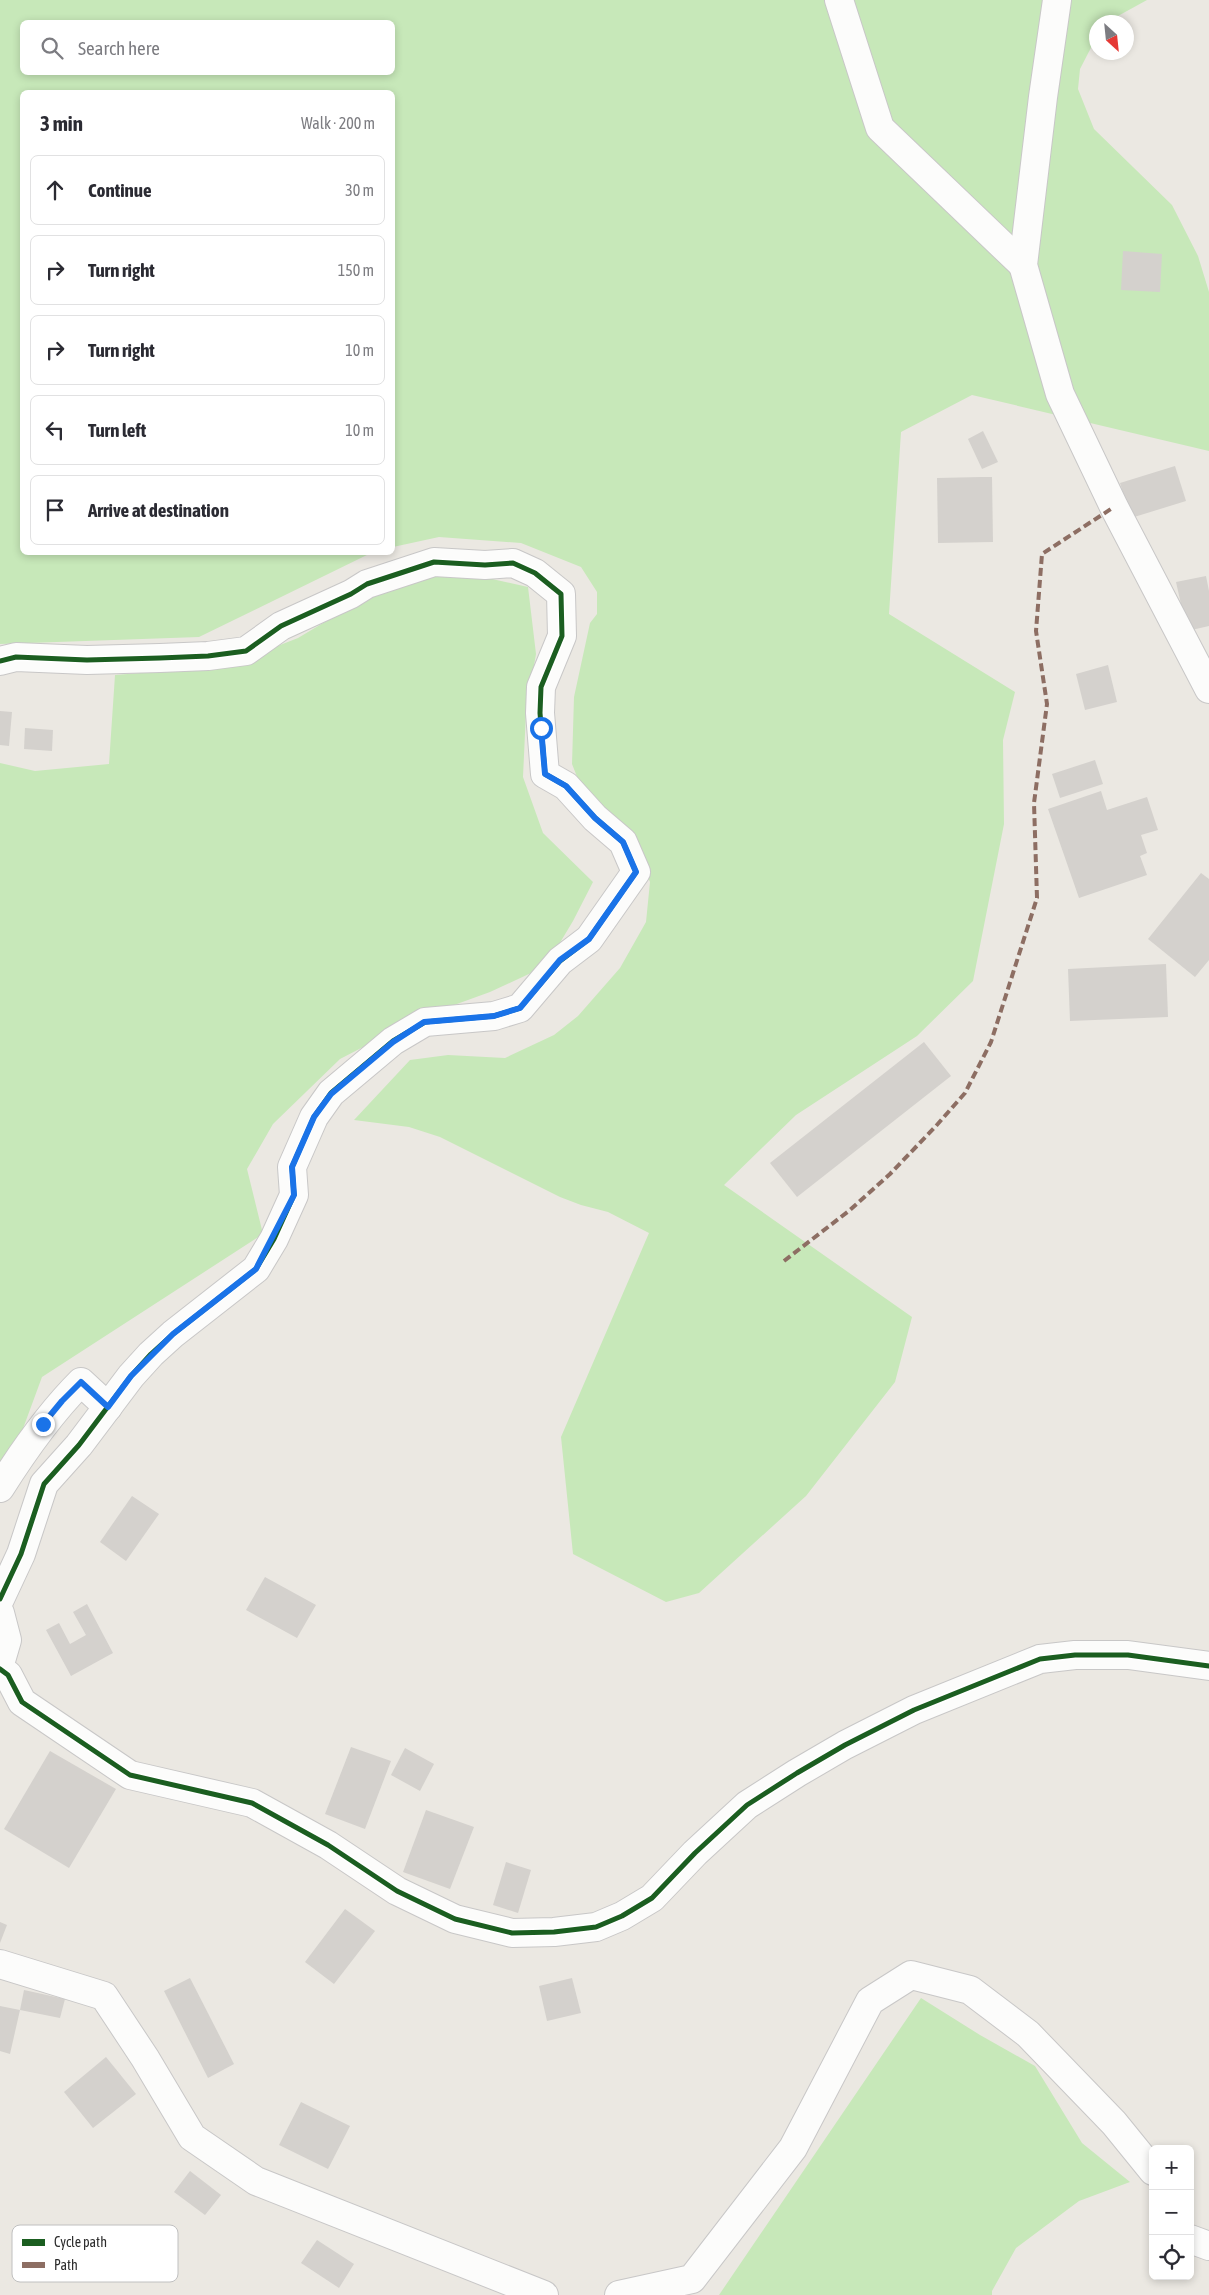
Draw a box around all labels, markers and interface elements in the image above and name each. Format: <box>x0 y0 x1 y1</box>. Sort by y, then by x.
north arrow <box>1089 15 1134 60</box>
search box <box>20 20 395 75</box>
icon: search <box>38 34 66 62</box>
text: Search here <box>78 37 160 59</box>
text: 3 min <box>40 111 83 135</box>
text: Walk · 200 m <box>301 114 375 132</box>
icon: ahead <box>41 176 69 204</box>
text: Continue <box>88 179 152 201</box>
text: 30 m <box>345 181 374 199</box>
icon: right <box>41 256 69 284</box>
text: Turn right <box>88 259 155 281</box>
text: 150 m <box>338 261 374 279</box>
icon: right <box>41 336 69 364</box>
text: Turn right <box>88 339 155 361</box>
text: 10 m <box>345 341 374 359</box>
icon: left <box>41 416 69 444</box>
text: Turn left <box>88 419 146 441</box>
text: 10 m <box>345 421 374 439</box>
icon: arrive <box>41 496 69 524</box>
text: Arrive at destination <box>88 499 229 521</box>
route start <box>530 717 553 740</box>
route end <box>32 1413 55 1436</box>
map controls <box>1149 2145 1194 2280</box>
button: + <box>1149 2145 1194 2190</box>
button: − <box>1149 2190 1194 2235</box>
legend <box>12 2225 178 2282</box>
text: Cycle path <box>54 2234 107 2250</box>
button: locate <box>1149 2235 1194 2280</box>
text: Path <box>54 2257 78 2273</box>

